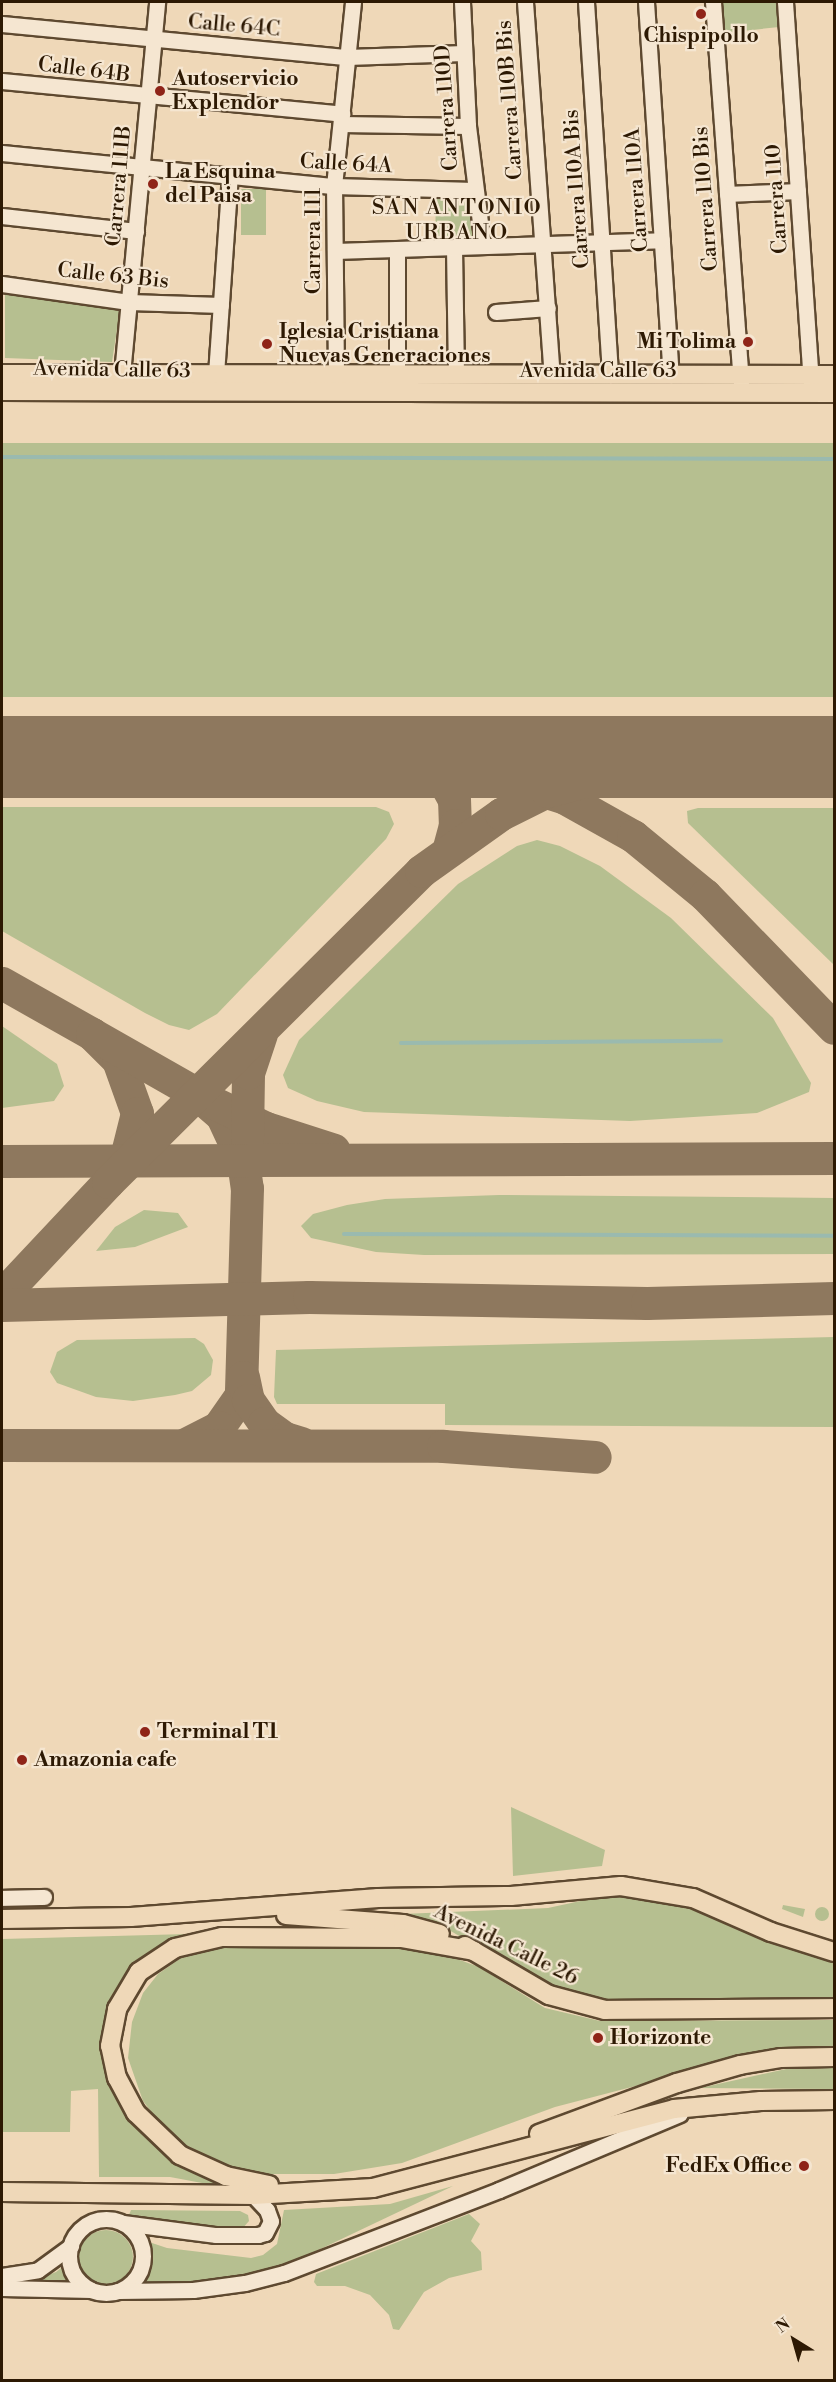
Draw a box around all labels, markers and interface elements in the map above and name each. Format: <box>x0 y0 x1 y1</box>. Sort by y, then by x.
marker: Chispipollo <box>694 7 708 21</box>
street label: Calle 64C <box>187 9 281 43</box>
street label: Carrera 110B Bis <box>492 19 528 181</box>
place label: Chispipollo <box>643 23 759 49</box>
street label: Carrera 110D <box>430 44 464 172</box>
street label: Calle 64B <box>36 52 132 88</box>
place label: Autoservicio Explendor <box>172 66 299 116</box>
marker: Autoservicio Explendor <box>153 84 167 98</box>
street label: Carrera 110A Bis <box>559 108 595 270</box>
street label: Carrera 111B <box>101 125 137 247</box>
street label: Carrera 110 Bis <box>688 126 724 272</box>
street label: Carrera 110A <box>620 127 654 253</box>
street label: Carrera 110 <box>761 143 793 255</box>
street label: Calle 64A <box>299 149 393 179</box>
place label: La Esquina del Paisa <box>165 159 275 209</box>
marker: La Esquina del Paisa <box>146 177 160 191</box>
street label: Carrera 111 <box>301 188 327 294</box>
district label: SAN ANTONIO URBANO <box>372 194 542 246</box>
street label: Calle 63 Bis <box>56 258 170 294</box>
place label: Iglesia Cristiana Nuevas Generaciones <box>279 319 491 369</box>
place label: Mi Tolima <box>637 329 736 355</box>
marker: Mi Tolima <box>741 335 755 349</box>
marker: Iglesia Cristiana Nuevas Generaciones <box>260 337 274 351</box>
street label: Avenida Calle 63 <box>33 356 191 384</box>
street label: Avenida Calle 63 <box>519 358 677 384</box>
place label: Terminal T1 <box>157 1719 278 1745</box>
marker: Terminal T1 <box>138 1725 152 1739</box>
place label: Amazonia cafe <box>34 1747 177 1773</box>
marker: Amazonia cafe <box>15 1753 29 1767</box>
street label: Avenida Calle 26 <box>430 1899 582 1991</box>
place label: Horizonte <box>610 2025 711 2051</box>
marker: Horizonte <box>591 2031 605 2045</box>
place label: FedEx Office <box>665 2153 792 2179</box>
marker: FedEx Office <box>797 2159 811 2173</box>
north arrow <box>764 2310 824 2370</box>
text: N <box>772 2314 794 2337</box>

